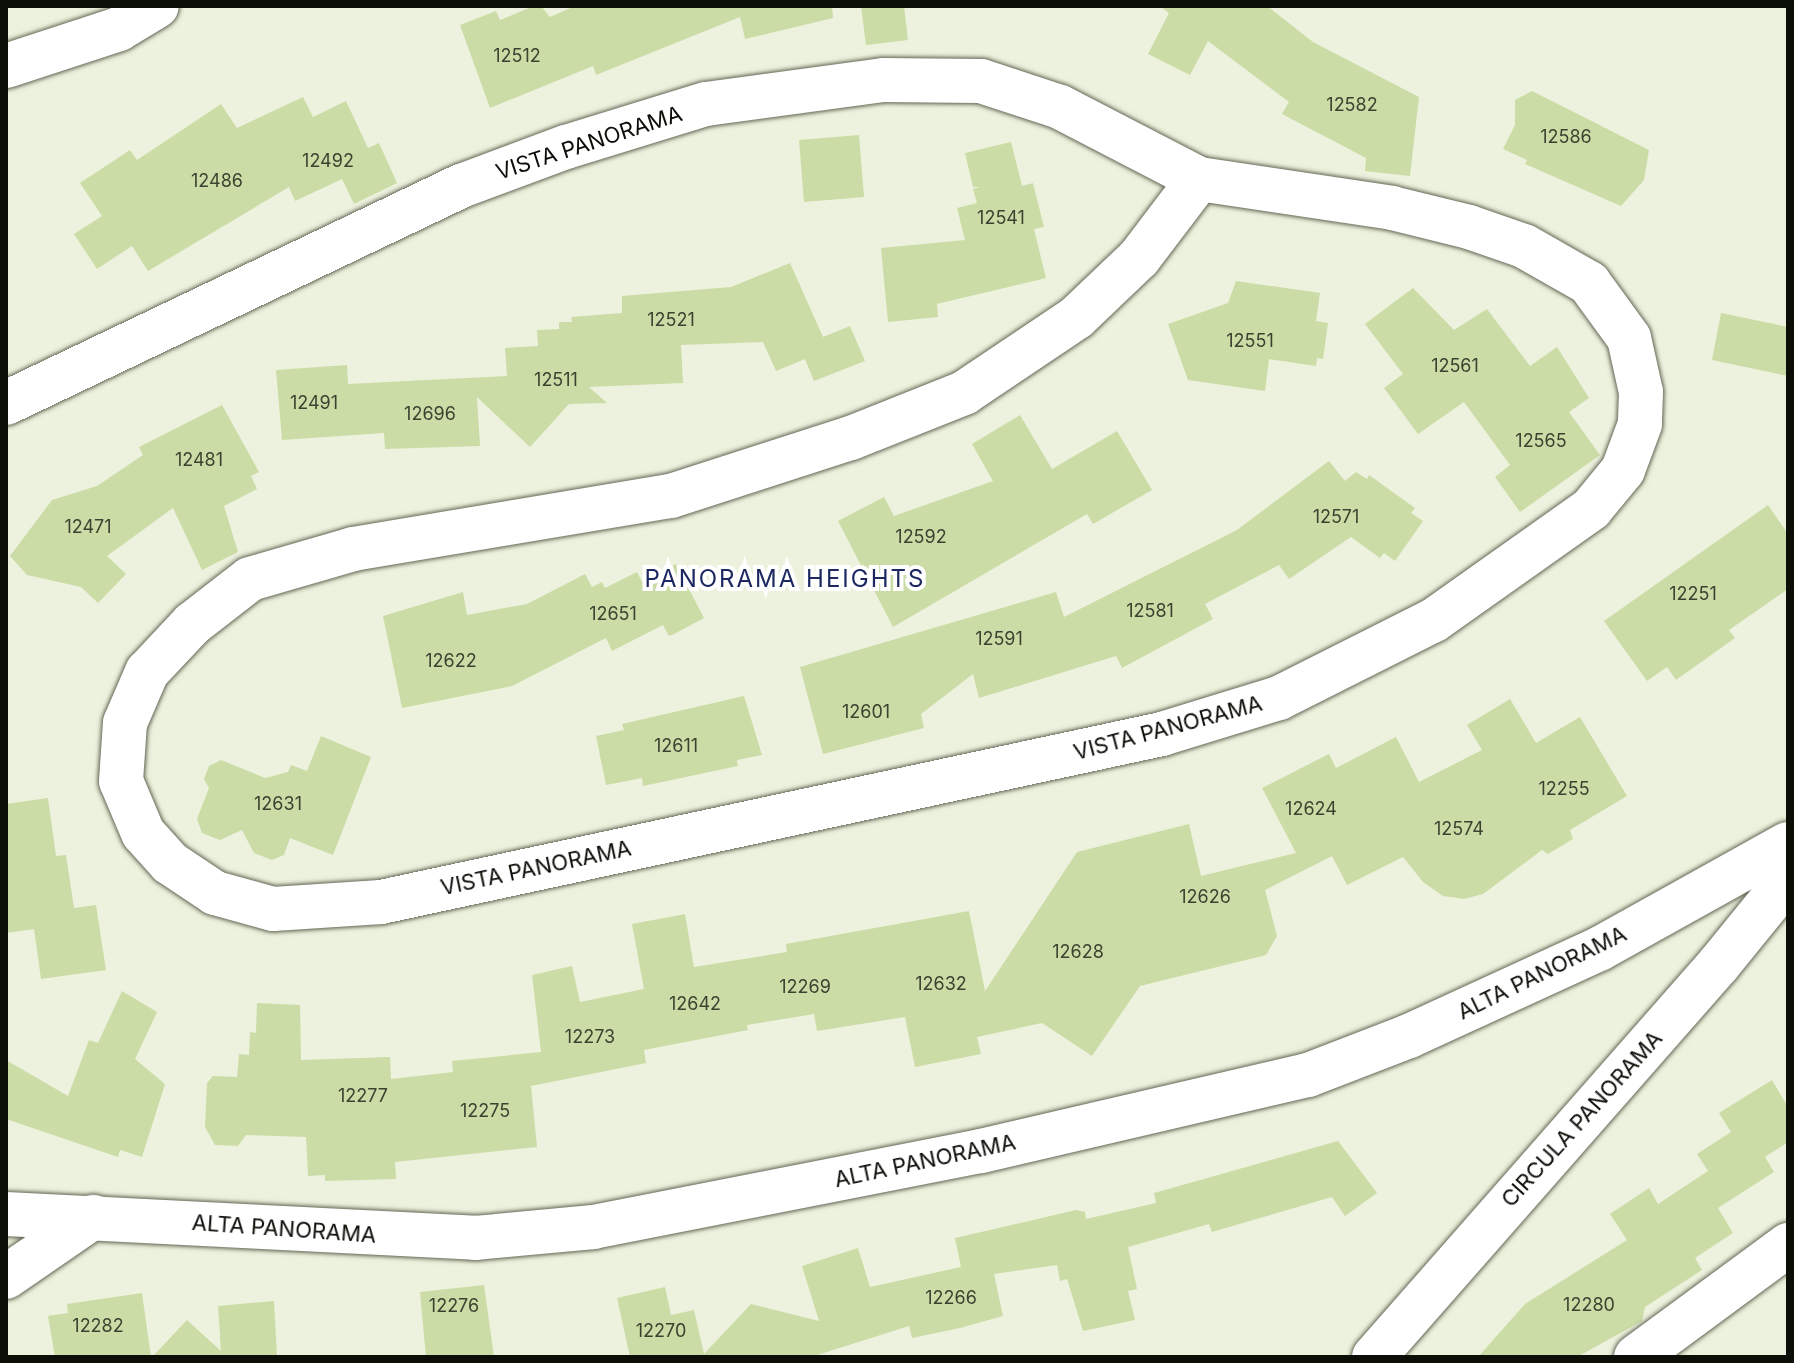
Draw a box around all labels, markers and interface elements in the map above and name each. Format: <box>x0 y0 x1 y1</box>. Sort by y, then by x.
house number: 12512 <box>493 45 541 67</box>
house number: 12582 <box>1326 94 1378 116</box>
street label: VISTA PANORAMA <box>493 100 685 186</box>
house number: 12586 <box>1540 126 1592 148</box>
house number: 12492 <box>302 150 354 172</box>
house number: 12486 <box>191 170 243 192</box>
house number: 12541 <box>977 207 1025 229</box>
house number: 12521 <box>647 309 695 331</box>
house number: 12551 <box>1226 330 1274 352</box>
house number: 12561 <box>1431 355 1479 377</box>
house number: 12511 <box>534 369 578 391</box>
house number: 12491 <box>290 392 338 414</box>
house number: 12696 <box>404 403 456 425</box>
house number: 12565 <box>1515 430 1567 452</box>
house number: 12481 <box>175 449 223 471</box>
house number: 12571 <box>1313 506 1359 528</box>
house number: 12471 <box>64 516 112 538</box>
house number: 12592 <box>895 526 947 548</box>
district label: PANORAMA HEIGHTS <box>645 565 925 593</box>
house number: 12251 <box>1669 583 1717 605</box>
house number: 12581 <box>1126 600 1174 622</box>
house number: 12651 <box>589 603 637 625</box>
house number: 12591 <box>975 628 1023 650</box>
house number: 12622 <box>425 650 477 672</box>
street label: VISTA PANORAMA <box>1071 690 1265 766</box>
house number: 12601 <box>842 701 890 723</box>
house number: 12611 <box>654 735 698 757</box>
house number: 12255 <box>1538 778 1590 800</box>
house number: 12631 <box>254 793 302 815</box>
house number: 12624 <box>1285 798 1337 820</box>
house number: 12574 <box>1434 818 1484 840</box>
street label: VISTA PANORAMA <box>438 835 634 901</box>
house number: 12626 <box>1179 886 1231 908</box>
street label: ALTA PANORAMA <box>1453 921 1631 1025</box>
house number: 12628 <box>1052 941 1104 963</box>
house number: 12632 <box>915 973 967 995</box>
house number: 12269 <box>779 976 831 998</box>
house number: 12642 <box>669 993 721 1015</box>
house number: 12273 <box>565 1026 615 1048</box>
street label: CIRCULA PANORAMA <box>1496 1026 1668 1212</box>
house number: 12277 <box>338 1085 388 1107</box>
house number: 12275 <box>460 1100 510 1122</box>
street label: ALTA PANORAMA <box>832 1129 1018 1193</box>
street label: ALTA PANORAMA <box>191 1209 377 1249</box>
house number: 12266 <box>925 1287 977 1309</box>
house number: 12280 <box>1563 1294 1615 1316</box>
house number: 12276 <box>429 1295 479 1317</box>
house number: 12282 <box>72 1315 124 1337</box>
house number: 12270 <box>636 1320 686 1342</box>

